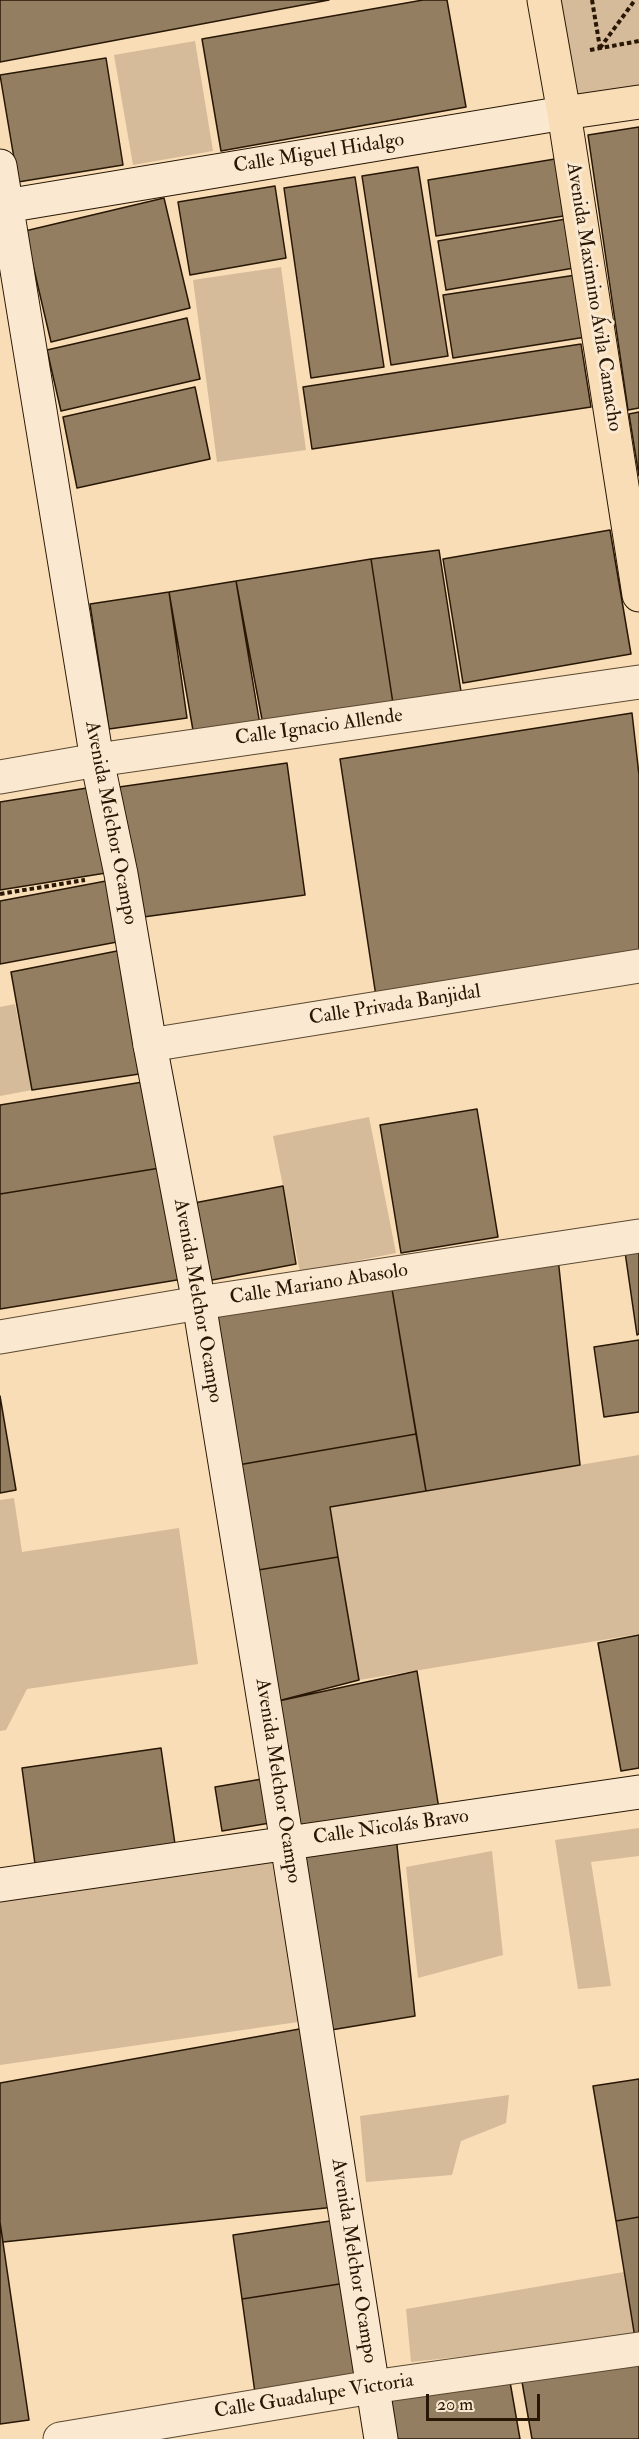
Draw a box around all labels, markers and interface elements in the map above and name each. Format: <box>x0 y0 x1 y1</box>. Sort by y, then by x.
street label: Calle Miguel Hidalgo <box>232 129 406 179</box>
street label: Avenida Maximino Ávila Camacho <box>560 161 626 433</box>
street label: Calle Ignacio Allende <box>234 704 404 752</box>
street label: Avenida Melchor Ocampo <box>78 719 142 927</box>
street label: Calle Privada Banjidal <box>307 981 483 1031</box>
street label: Avenida Melchor Ocampo <box>167 1197 227 1405</box>
street label: Calle Mariano Abasolo <box>228 1259 410 1311</box>
street label: Avenida Melchor Ocampo <box>249 1677 305 1885</box>
street label: Calle Nicolás Bravo <box>312 1805 470 1851</box>
street label: Avenida Melchor Ocampo <box>325 2157 381 2365</box>
street label: Calle Guadalupe Victoria <box>213 2369 415 2425</box>
scale bar <box>429 2382 543 2420</box>
text: 20 m <box>437 2393 473 2416</box>

